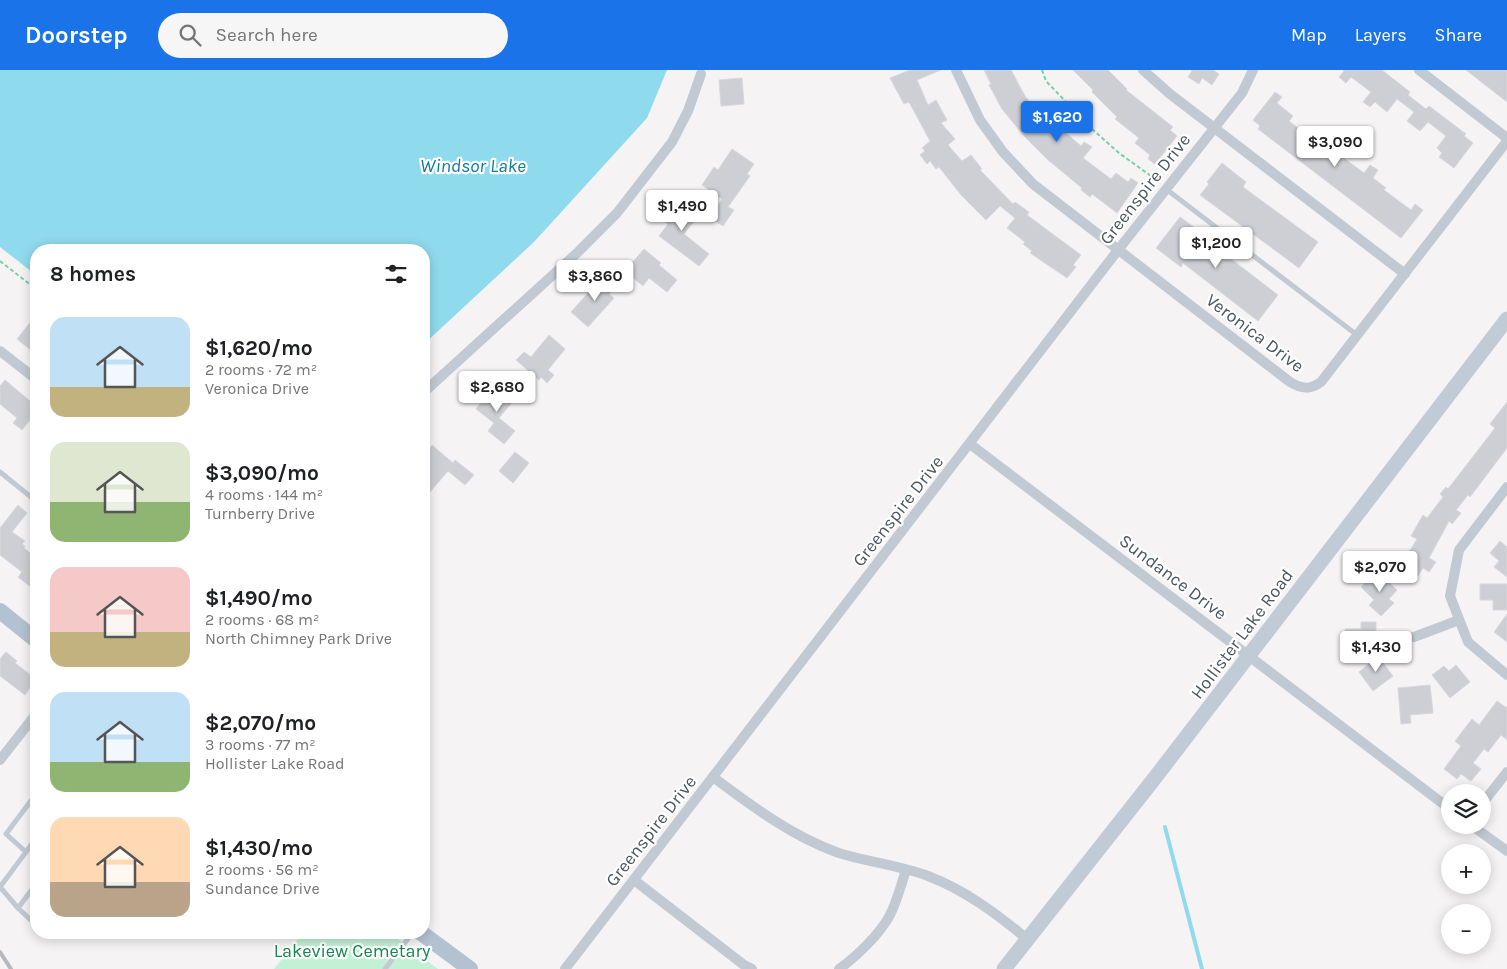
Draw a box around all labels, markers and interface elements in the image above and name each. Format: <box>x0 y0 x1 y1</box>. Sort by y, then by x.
search box <box>158 13 508 58</box>
text: Doorstep <box>25 21 128 49</box>
icon: search <box>176 21 204 49</box>
text: Search here <box>216 24 318 46</box>
text: Map <box>1291 24 1327 46</box>
text: Layers <box>1355 24 1407 46</box>
text: Share <box>1435 24 1482 46</box>
pin: $1,620 <box>1016 100 1098 143</box>
text: $1,620 <box>1032 107 1082 126</box>
pin: $3,090 <box>1294 126 1376 168</box>
street label: Greenspire Drive <box>1095 129 1195 249</box>
text: $3,090 <box>1307 132 1363 151</box>
water label: Windsor Lake <box>420 155 526 177</box>
pin: $1,490 <box>641 190 723 232</box>
text: $1,490 <box>657 196 707 215</box>
pin: $1,200 <box>1175 226 1257 269</box>
text: $1,200 <box>1191 233 1241 252</box>
icon: filters <box>382 260 410 288</box>
pin: $3,860 <box>554 260 636 302</box>
text: 8 homes <box>50 262 136 286</box>
text: $3,860 <box>567 266 623 285</box>
street label: Veronica Drive <box>1202 289 1308 377</box>
text: $1,620/mo <box>205 336 313 360</box>
icon: home <box>90 337 150 397</box>
text: 2 rooms · 72 m² <box>205 360 317 379</box>
pin: $2,680 <box>456 370 538 413</box>
text: $2,680 <box>470 377 524 396</box>
text: Veronica Drive <box>205 379 309 398</box>
street label: Greenspire Drive <box>848 451 948 571</box>
text: $3,090/mo <box>205 461 319 485</box>
icon: home <box>90 462 150 522</box>
text: 4 rooms · 144 m² <box>205 485 323 504</box>
text: Turnberry Drive <box>205 504 315 523</box>
street label: Sundance Drive <box>1115 529 1231 625</box>
pin: $2,070 <box>1339 550 1421 593</box>
text: $2,070 <box>1354 557 1406 576</box>
street label: Hollister Lake Road <box>1186 565 1298 703</box>
text: $1,490/mo <box>205 586 313 610</box>
icon: home <box>90 587 150 647</box>
text: 2 rooms · 68 m² <box>205 610 319 629</box>
text: North Chimney Park Drive <box>205 629 392 648</box>
pin: $1,430 <box>1335 630 1417 673</box>
text: $1,430 <box>1351 637 1401 656</box>
text: $2,070/mo <box>205 711 316 735</box>
icon: home <box>90 712 150 772</box>
text: 3 rooms · 77 m² <box>205 735 316 754</box>
text: Hollister Lake Road <box>205 754 345 773</box>
street label: Greenspire Drive <box>601 771 701 891</box>
map controls <box>1441 784 1491 954</box>
button: layers <box>1441 784 1491 834</box>
text: $1,430/mo <box>205 836 313 860</box>
icon: home <box>90 837 150 897</box>
button: + <box>1441 844 1491 894</box>
text: 2 rooms · 56 m² <box>205 860 319 879</box>
text: Sundance Drive <box>205 879 320 898</box>
button: − <box>1441 904 1491 954</box>
park label: Lakeview Cemetary <box>274 940 431 962</box>

